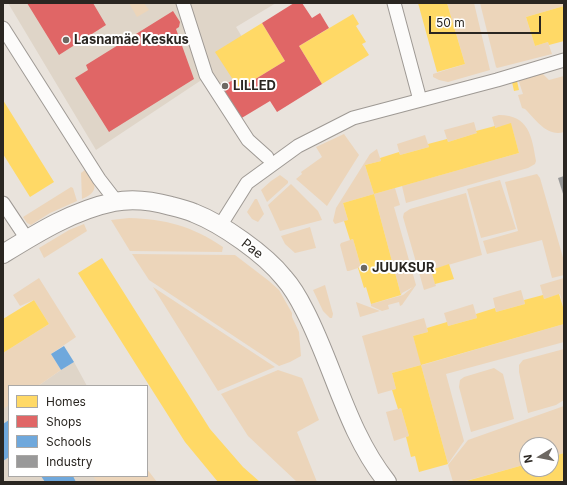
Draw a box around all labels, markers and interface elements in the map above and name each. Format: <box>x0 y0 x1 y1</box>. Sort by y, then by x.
scale bar <box>431 8 543 34</box>
text: 50 m <box>436 15 465 30</box>
place label: Lasnamäe Keskus <box>74 32 189 48</box>
marker: Lasnamäe Keskus <box>61 35 71 45</box>
place label: LILLED <box>233 78 276 94</box>
marker: LILLED <box>220 81 230 91</box>
street label: Pae <box>238 236 266 262</box>
place label: JUUKSUR <box>372 260 434 276</box>
marker: JUUKSUR <box>359 263 369 273</box>
legend <box>8 385 148 477</box>
text: Homes <box>46 394 86 409</box>
text: Shops <box>46 414 82 429</box>
text: Schools <box>46 434 91 449</box>
north arrow <box>519 437 559 477</box>
text: Industry <box>46 454 92 469</box>
text: N <box>521 454 536 464</box>

